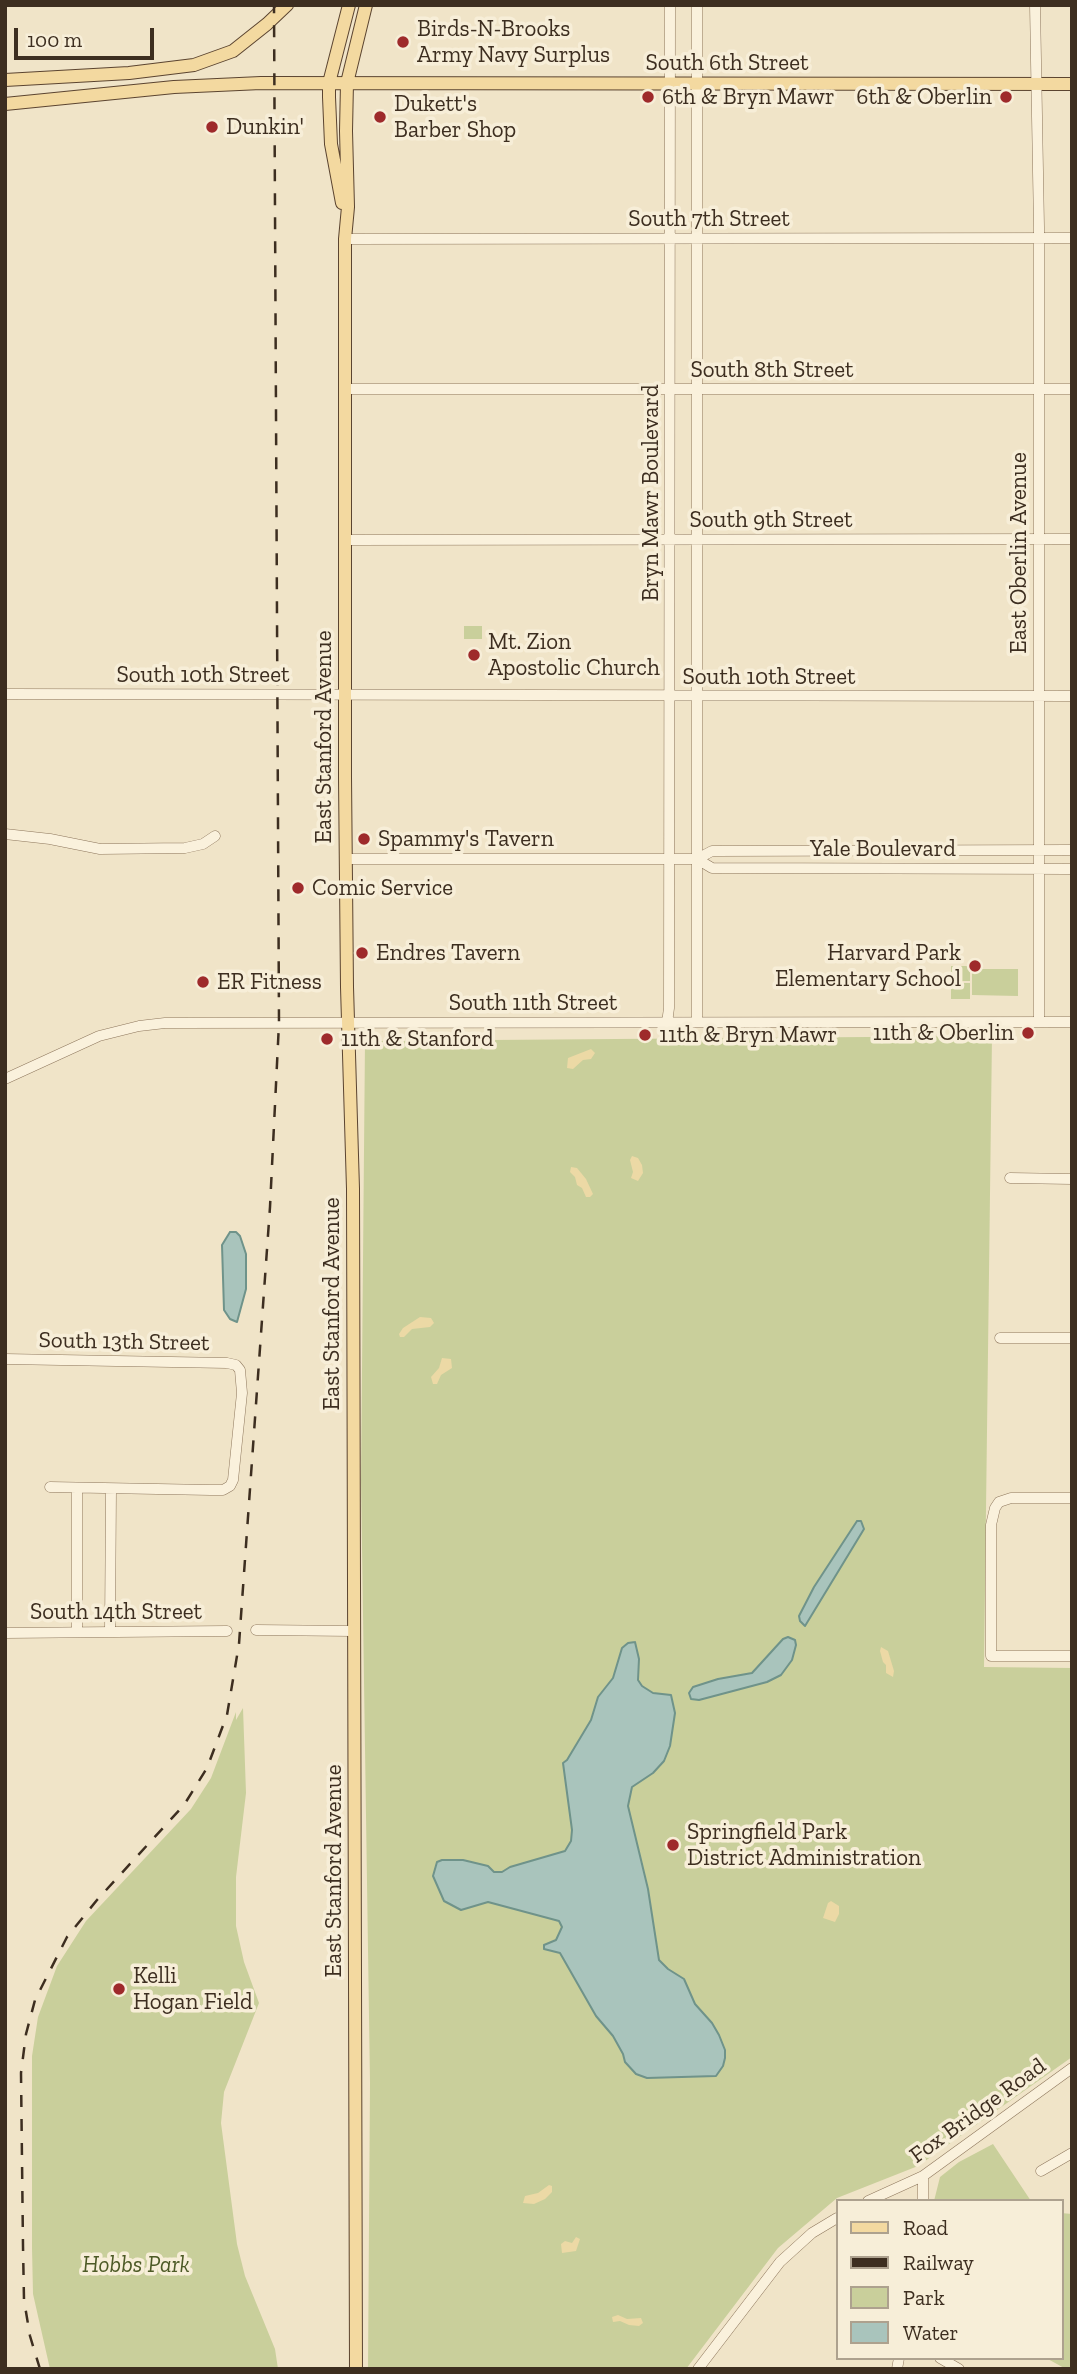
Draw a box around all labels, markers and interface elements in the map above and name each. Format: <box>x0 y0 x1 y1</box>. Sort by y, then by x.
scale bar <box>18 14 158 58</box>
place label: Birds-N-Brooks Army Navy Surplus <box>417 15 610 69</box>
text: 100 m <box>27 27 82 52</box>
marker: Birds-N-Brooks Army Navy Surplus <box>395 34 411 50</box>
street label: South 6th Street <box>645 49 809 77</box>
place label: 6th & Bryn Mawr <box>662 83 835 111</box>
place label: 6th & Oberlin <box>856 83 992 111</box>
marker: 6th & Bryn Mawr <box>640 89 656 105</box>
marker: 6th & Oberlin <box>998 89 1014 105</box>
place label: Dukett's Barber Shop <box>394 90 516 144</box>
marker: Dukett's Barber Shop <box>372 109 388 125</box>
place label: Dunkin' <box>226 113 304 141</box>
marker: Dunkin' <box>204 119 220 135</box>
street label: South 7th Street <box>628 205 790 233</box>
street label: South 8th Street <box>690 356 854 384</box>
street label: Bryn Mawr Boulevard <box>637 384 665 602</box>
street label: East Oberlin Avenue <box>1005 452 1033 654</box>
street label: South 9th Street <box>689 506 853 534</box>
place label: Mt. Zion Apostolic Church <box>488 628 660 682</box>
street label: East Stanford Avenue <box>310 631 338 843</box>
marker: Mt. Zion Apostolic Church <box>466 647 482 663</box>
street label: South 10th Street <box>117 661 289 689</box>
street label: South 10th Street <box>683 663 855 691</box>
place label: Spammy's Tavern <box>378 825 554 853</box>
marker: Spammy's Tavern <box>356 831 372 847</box>
street label: Yale Boulevard <box>810 835 956 863</box>
place label: Comic Service <box>312 874 453 902</box>
marker: Comic Service <box>290 880 306 896</box>
place label: Endres Tavern <box>376 939 520 967</box>
place label: Harvard Park Elementary School <box>775 939 961 993</box>
marker: Endres Tavern <box>354 945 370 961</box>
marker: Harvard Park Elementary School <box>967 958 983 974</box>
place label: ER Fitness <box>217 968 322 996</box>
marker: ER Fitness <box>195 974 211 990</box>
street label: South 11th Street <box>449 989 617 1017</box>
place label: 11th & Oberlin <box>873 1019 1014 1047</box>
place label: 11th & Bryn Mawr <box>659 1021 837 1049</box>
place label: 11th & Stanford <box>341 1025 494 1053</box>
marker: 11th & Oberlin <box>1020 1025 1036 1041</box>
marker: 11th & Bryn Mawr <box>637 1027 653 1043</box>
marker: 11th & Stanford <box>319 1031 335 1047</box>
street label: East Stanford Avenue <box>318 1198 346 1410</box>
street label: South 13th Street <box>38 1327 210 1357</box>
street label: South 14th Street <box>30 1598 202 1626</box>
street label: East Stanford Avenue <box>320 1765 348 1977</box>
place label: Springfield Park District Administration <box>687 1818 921 1872</box>
marker: Springfield Park District Administration <box>665 1837 681 1853</box>
place label: Kelli Hogan Field <box>133 1962 253 2016</box>
marker: Kelli Hogan Field <box>111 1981 127 1997</box>
street label: Fox Bridge Road <box>905 2052 1051 2170</box>
legend <box>836 2199 1063 2360</box>
text: Road <box>903 2215 948 2240</box>
text: Railway <box>903 2250 974 2275</box>
park label: Hobbs Park <box>82 2251 190 2279</box>
text: Park <box>903 2285 945 2310</box>
text: Water <box>903 2320 958 2345</box>

